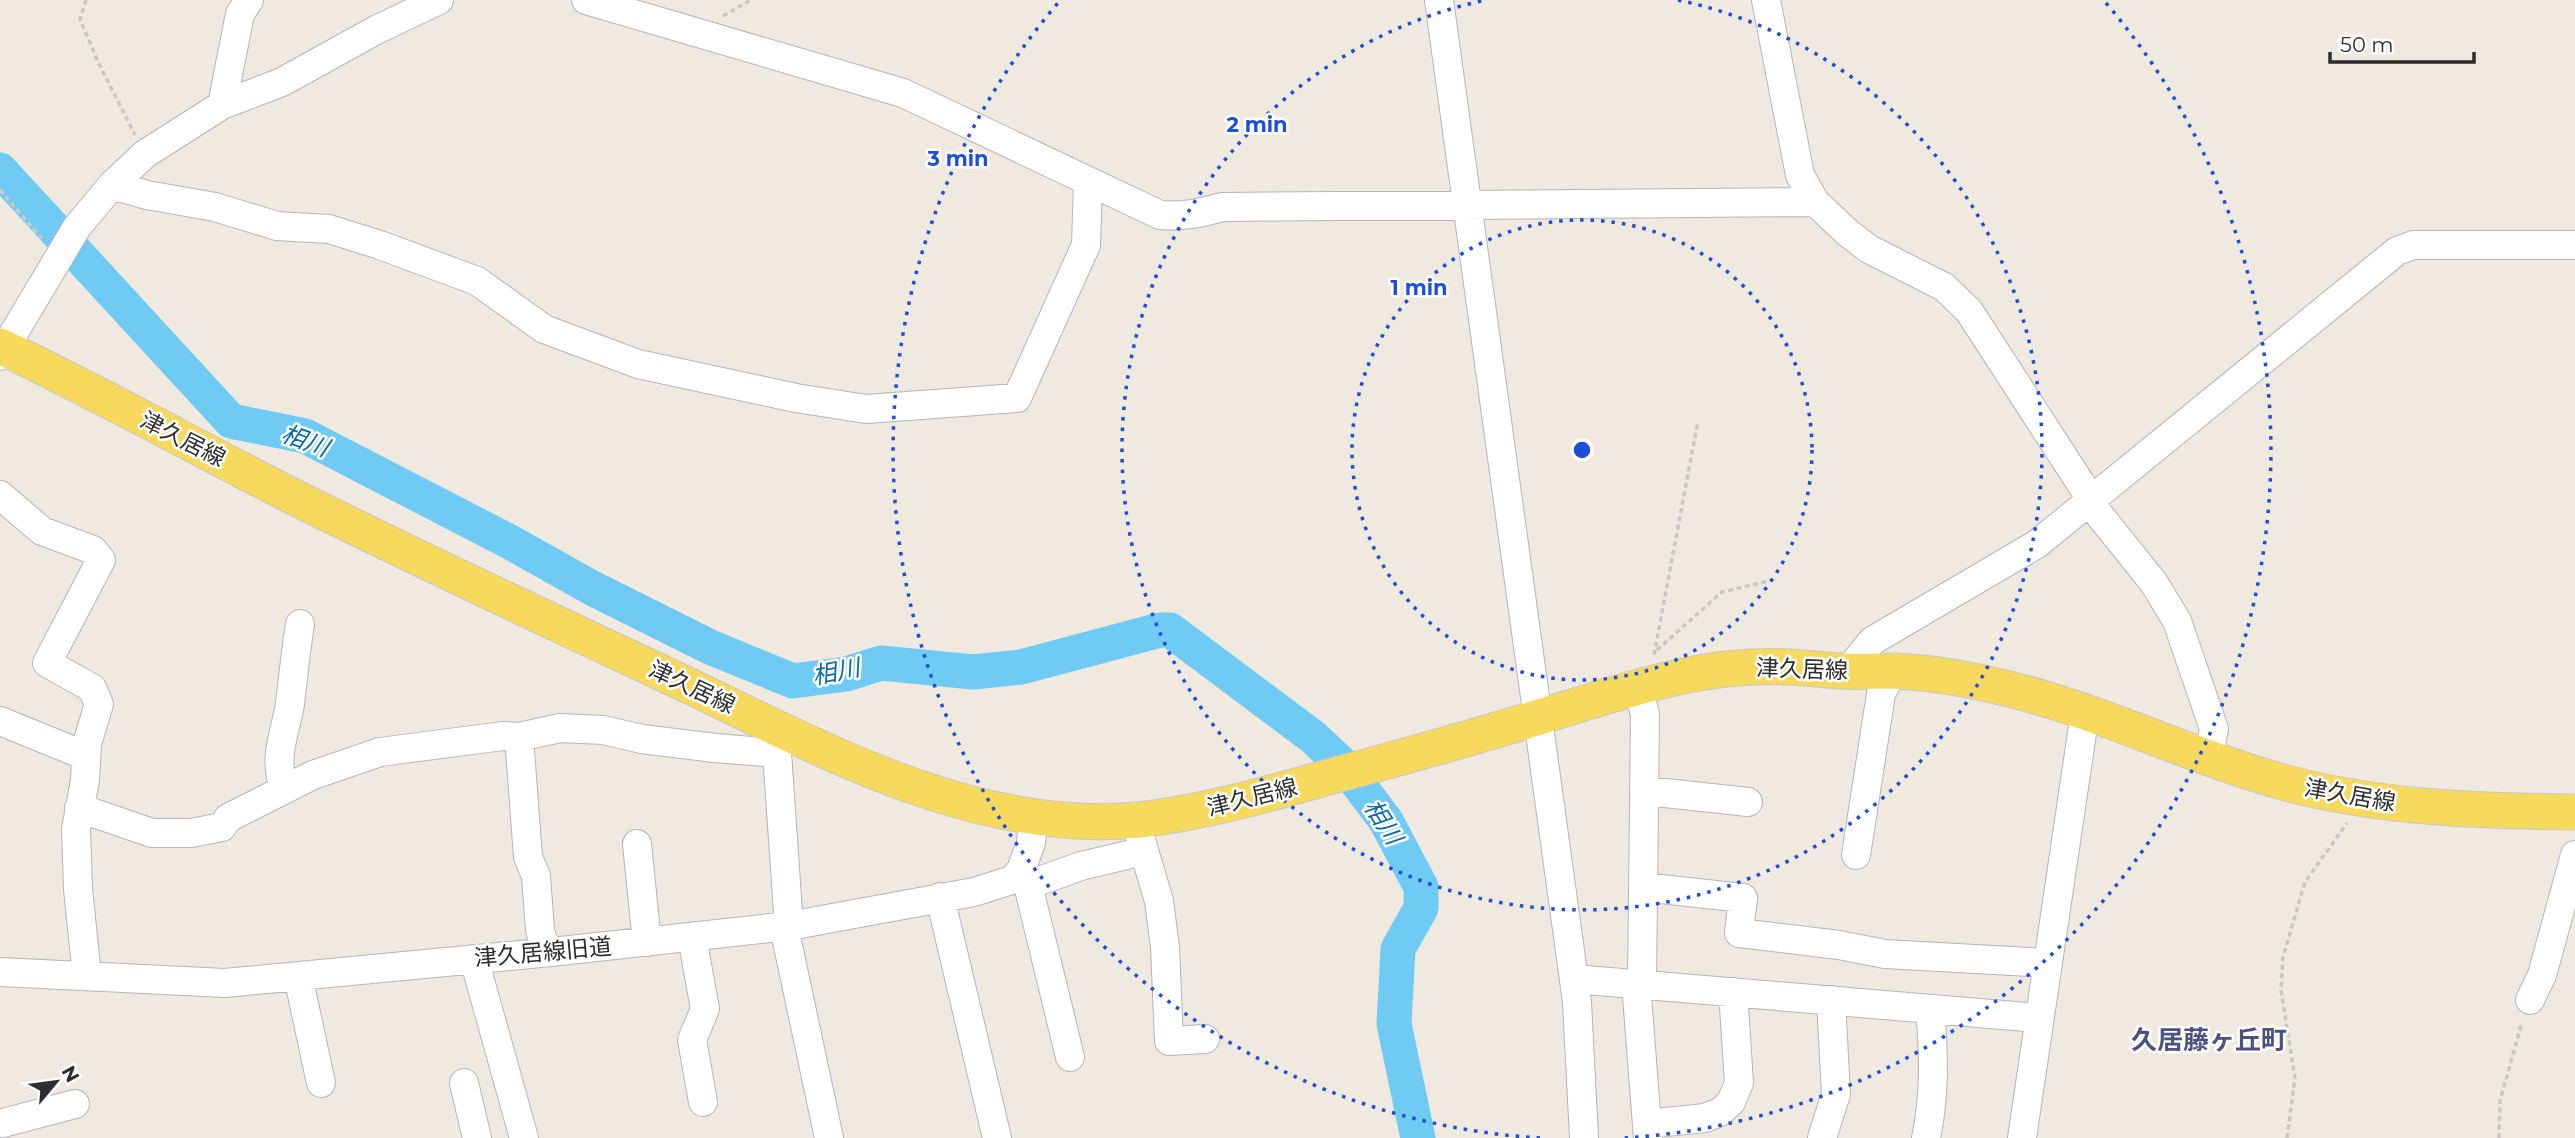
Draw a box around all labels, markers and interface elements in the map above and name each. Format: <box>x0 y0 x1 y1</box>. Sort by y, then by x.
scale bar <box>2330 21 2474 65</box>
text: 50 m <box>2340 32 2394 57</box>
text: 2 min <box>1226 112 1288 137</box>
text: 3 min <box>926 146 989 171</box>
text: 1 min <box>1390 275 1448 300</box>
street label: 津久居線 <box>136 406 230 472</box>
water label: 相川 <box>278 419 336 463</box>
centre of rings <box>1570 438 1594 462</box>
water label: 相川 <box>810 652 865 690</box>
street label: 津久居線 <box>1756 653 1848 685</box>
street label: 津久居線 <box>644 655 740 719</box>
street label: 津久居線 <box>1204 772 1300 822</box>
street label: 津久居線 <box>2302 773 2398 817</box>
water label: 相川 <box>1358 794 1410 852</box>
street label: 津久居線旧道 <box>473 932 613 972</box>
district label: 久居藤ヶ丘町 <box>2131 1024 2287 1056</box>
north arrow <box>21 1047 91 1117</box>
text: N <box>57 1062 84 1086</box>

